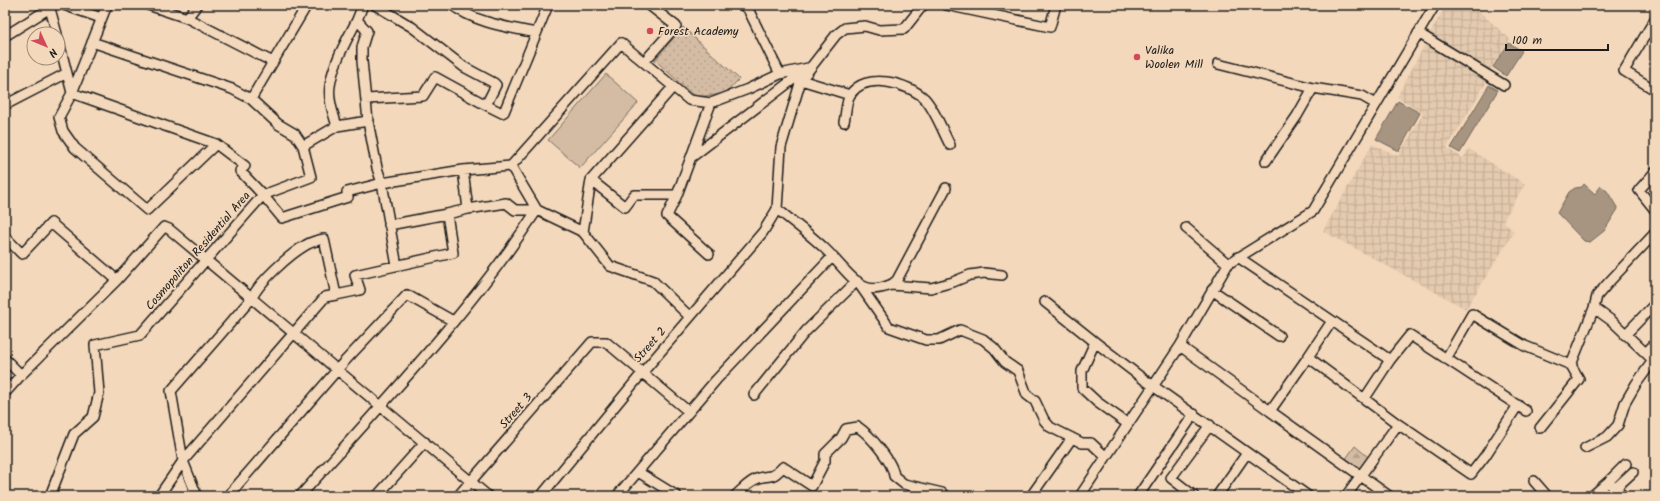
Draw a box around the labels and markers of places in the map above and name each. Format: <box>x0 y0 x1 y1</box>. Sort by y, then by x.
place label: Forest Academy <box>658 22 739 41</box>
marker: Forest Academy <box>645 26 655 36</box>
place label: Valika Woolen Mill <box>1145 41 1203 74</box>
marker: Valika Woolen Mill <box>1132 52 1142 62</box>

